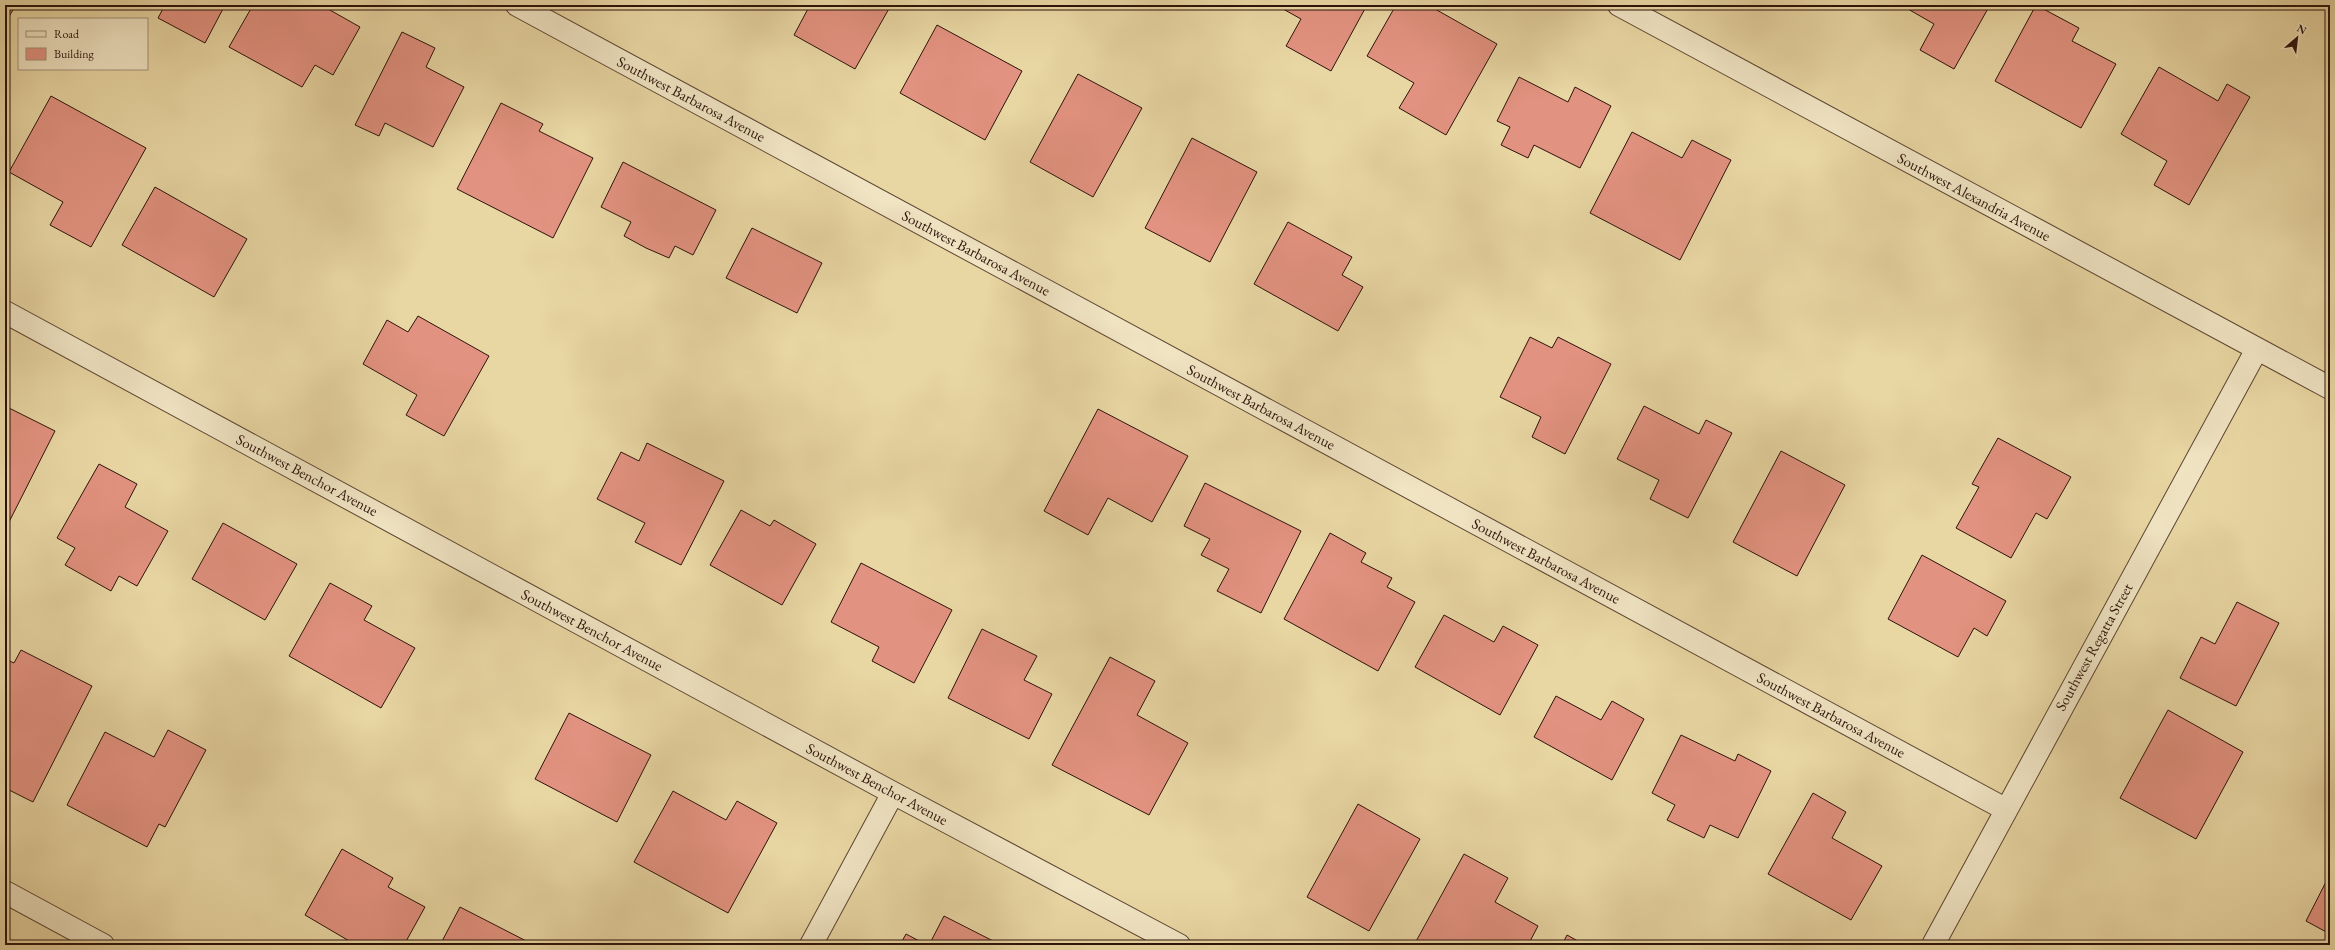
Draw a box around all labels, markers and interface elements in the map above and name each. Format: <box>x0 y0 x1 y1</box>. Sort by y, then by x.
legend <box>18 18 148 70</box>
north arrow <box>2277 18 2317 58</box>
text: N <box>2294 21 2309 37</box>
text: Road <box>54 26 80 42</box>
text: Building <box>54 46 95 62</box>
street label: Southwest Barbarosa Avenue <box>614 51 769 146</box>
street label: Southwest Alexandria Avenue <box>1894 148 2054 245</box>
street label: Southwest Barbarosa Avenue <box>899 205 1054 300</box>
street label: Southwest Barbarosa Avenue <box>1184 359 1339 454</box>
street label: Southwest Benchor Avenue <box>233 429 381 520</box>
street label: Southwest Barbarosa Avenue <box>1469 513 1624 608</box>
street label: Southwest Regatta Street <box>2051 579 2137 714</box>
street label: Southwest Benchor Avenue <box>518 584 666 675</box>
street label: Southwest Barbarosa Avenue <box>1754 667 1909 762</box>
street label: Southwest Benchor Avenue <box>803 738 951 829</box>

